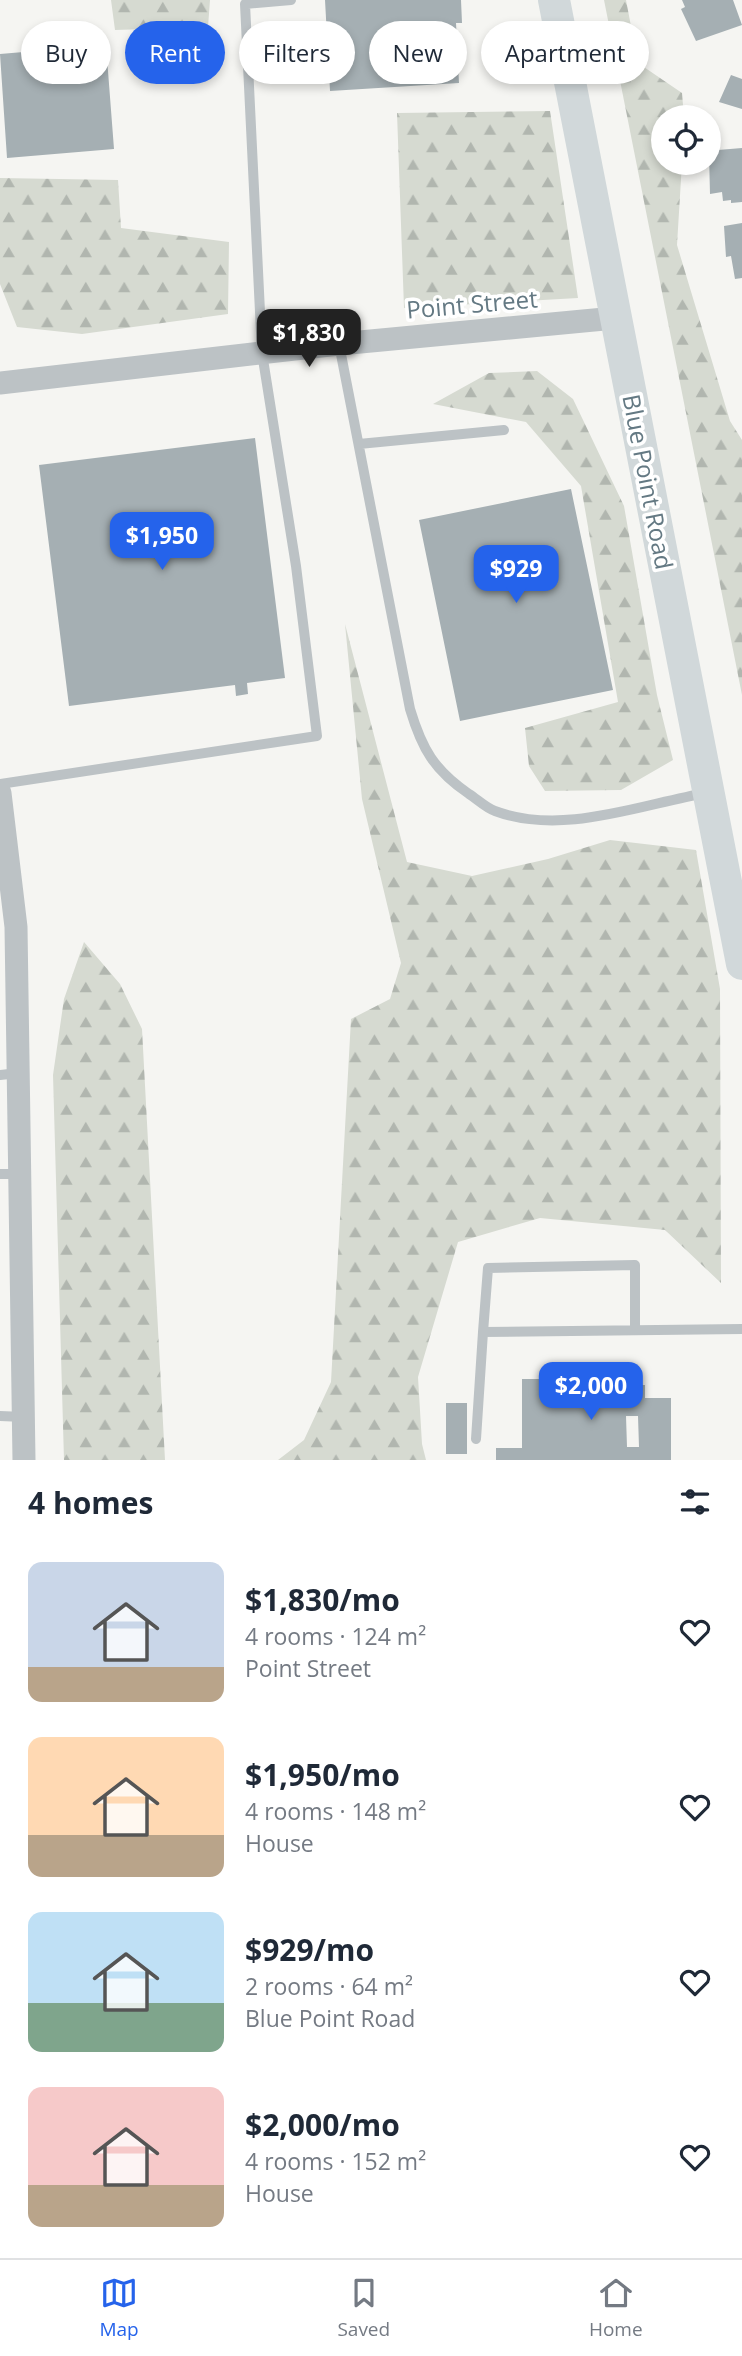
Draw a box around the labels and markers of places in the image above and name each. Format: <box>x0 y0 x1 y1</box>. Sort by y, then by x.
pin: $1,830 <box>252 310 366 369</box>
pin: $1,950 <box>105 512 219 572</box>
pin: $929 <box>475 546 557 605</box>
pin: $2,000 <box>534 1362 648 1422</box>

